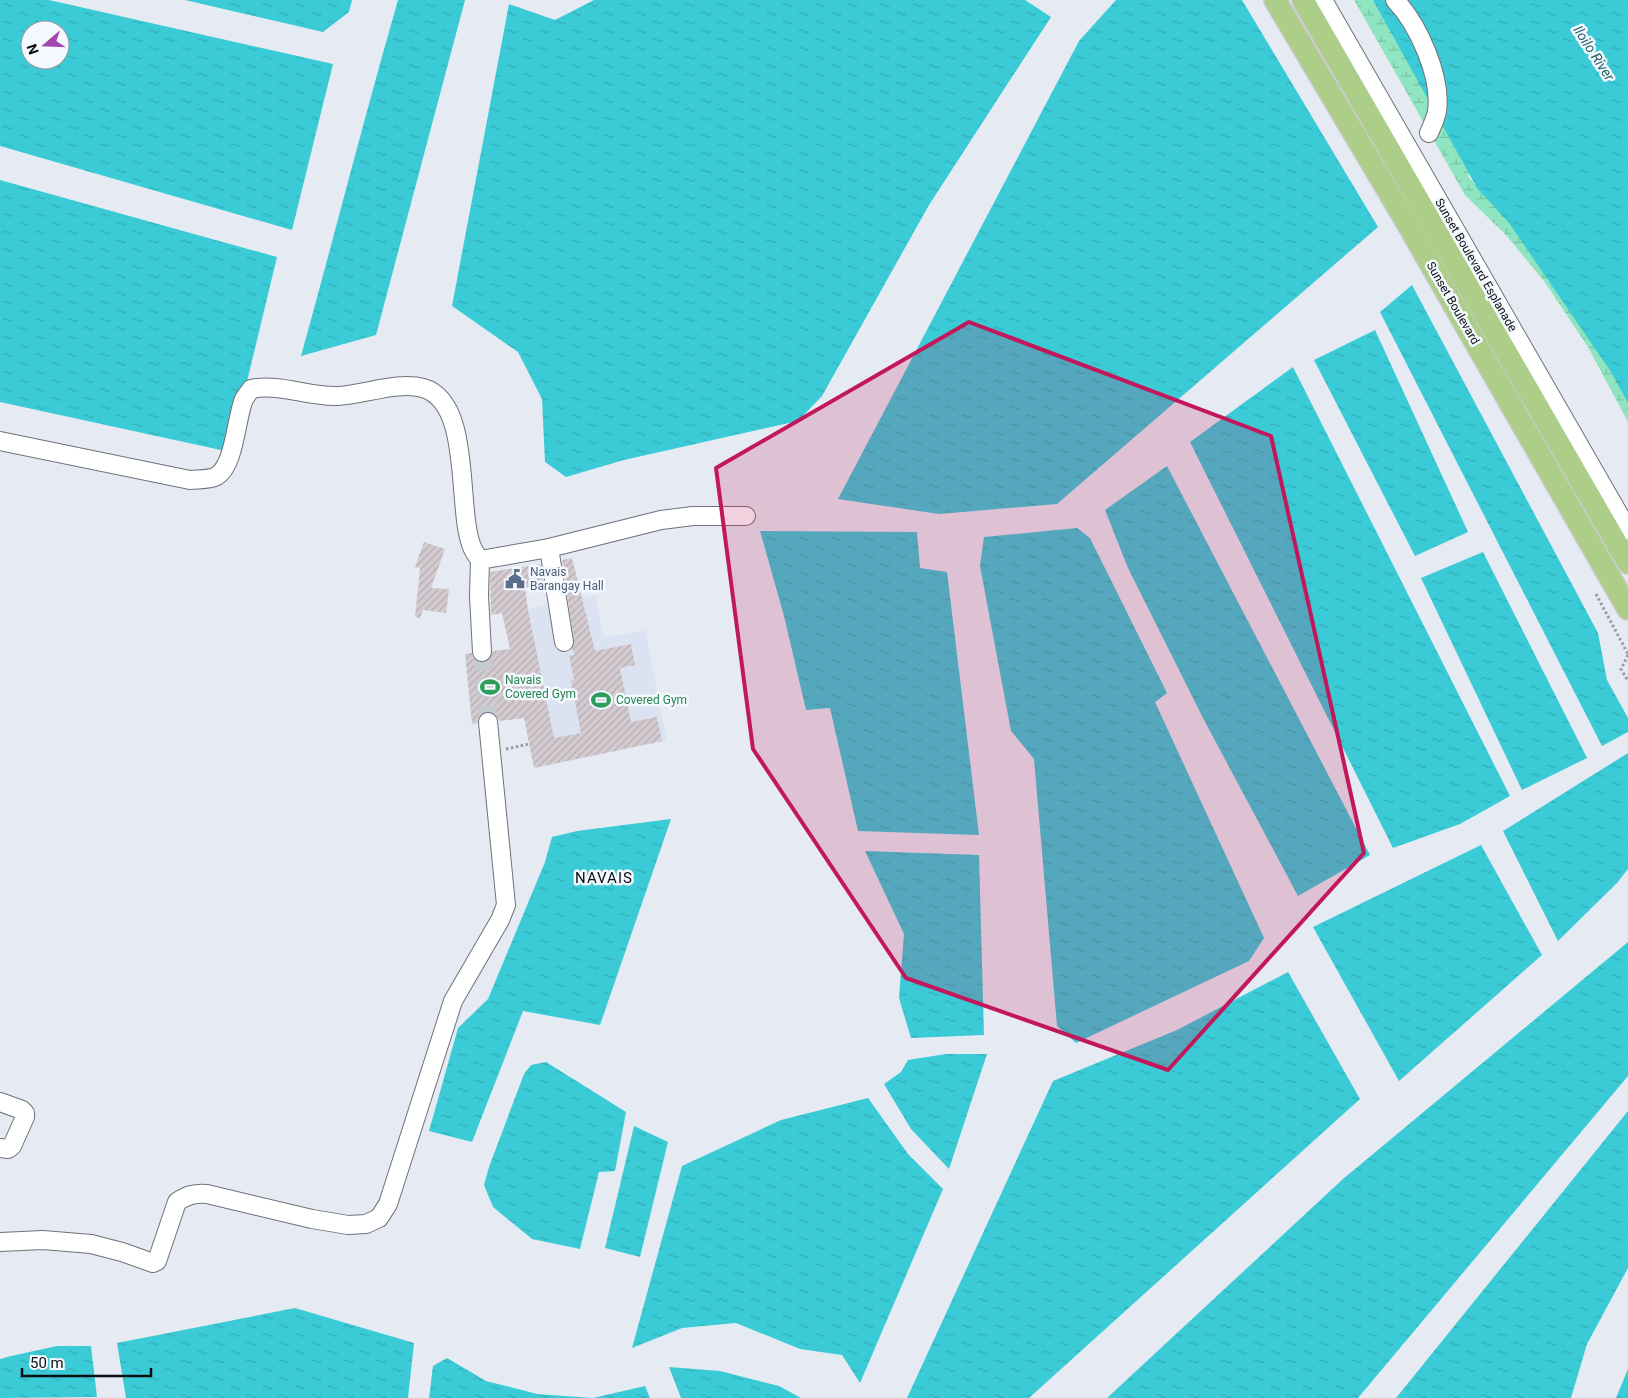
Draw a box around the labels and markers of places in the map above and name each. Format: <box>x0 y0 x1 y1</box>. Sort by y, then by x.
place label: Navais Barangay Hall <box>530 565 604 593</box>
public building icon: Navais Barangay Hall <box>504 568 526 590</box>
place label: Navais Covered Gym <box>505 673 576 701</box>
sports icon: Navais Covered Gym <box>479 676 501 698</box>
sports icon: Covered Gym <box>590 689 612 711</box>
place label: Covered Gym <box>616 693 687 707</box>

